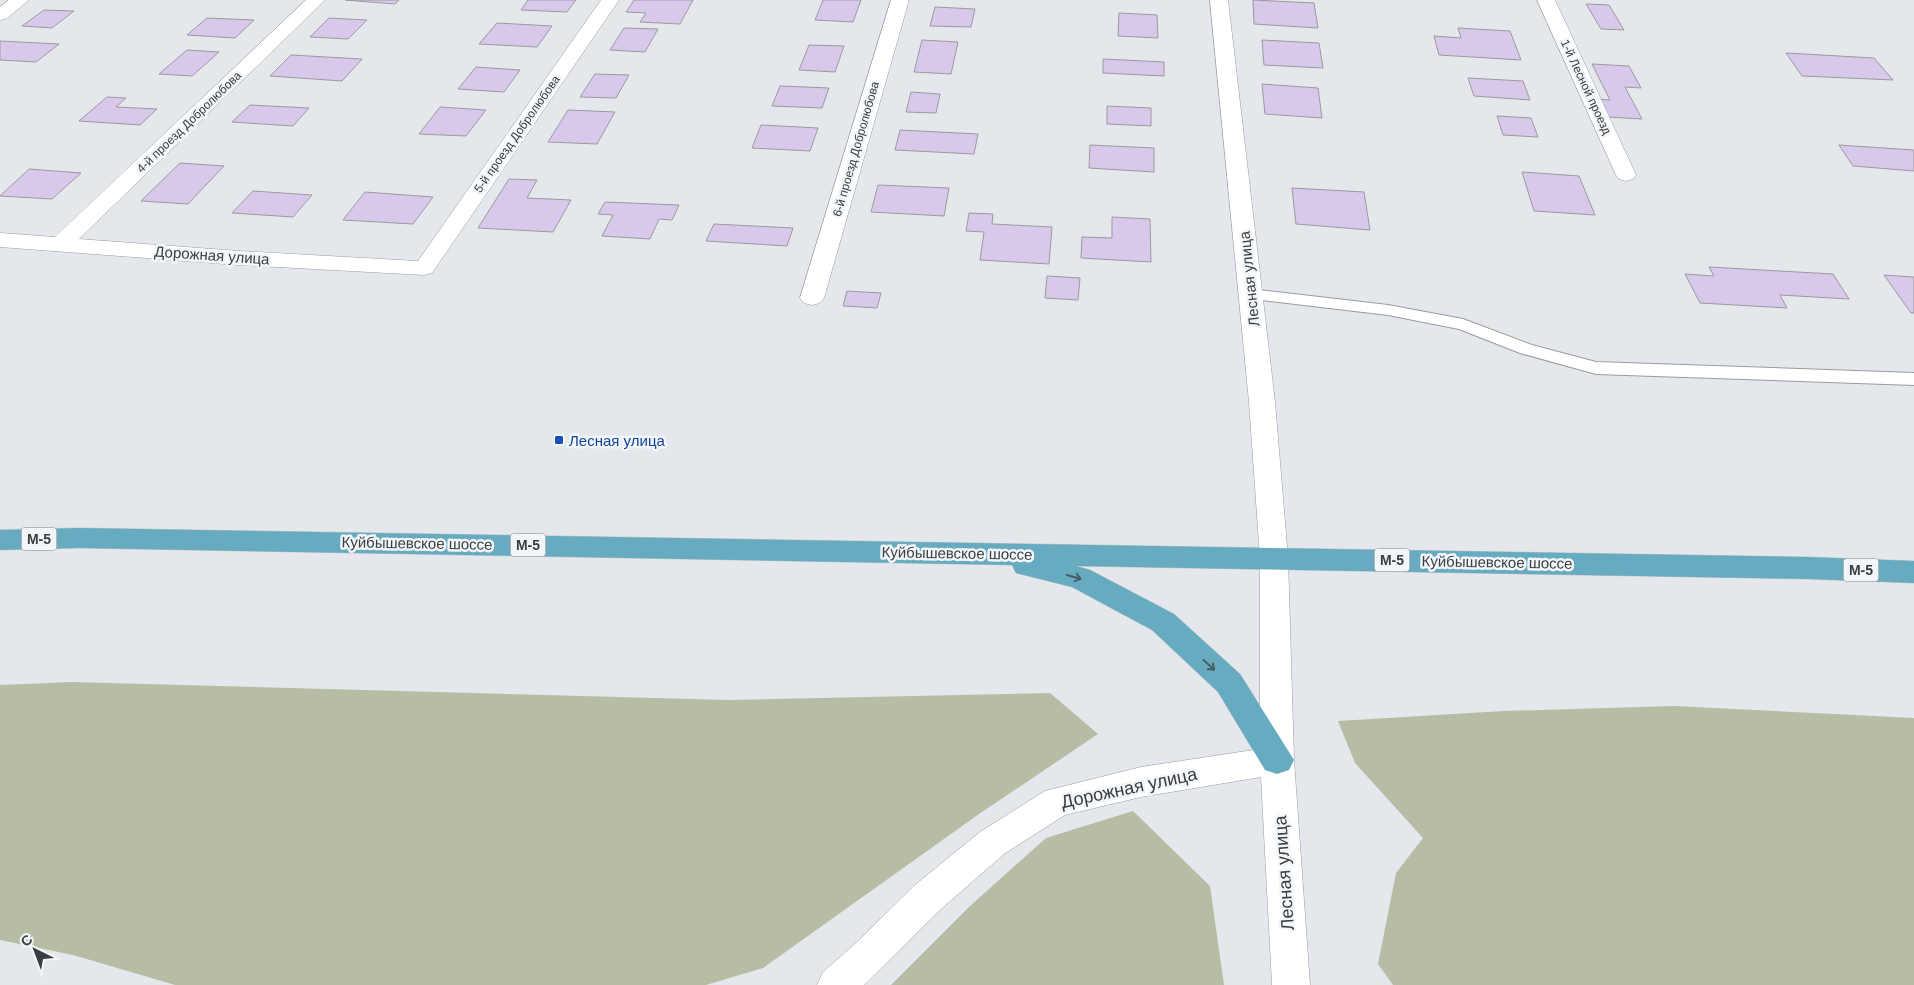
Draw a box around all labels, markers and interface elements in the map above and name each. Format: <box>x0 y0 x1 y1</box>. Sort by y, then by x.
street label: 1-й Лесной проезд <box>1558 37 1614 137</box>
street label: 4-й проезд Добролюбова <box>134 68 244 176</box>
street label: 5-й проезд Добролюбова <box>471 72 563 195</box>
street label: 6-й проезд Добролюбова <box>830 80 882 218</box>
street label: Лесная улица <box>1235 230 1262 328</box>
street label: Дорожная улица <box>154 242 271 268</box>
place label: Лесная улица <box>569 432 665 449</box>
marker: Лесная улица <box>553 434 565 446</box>
road number: М-5 <box>22 528 56 550</box>
street label: Куйбышевское шоссе <box>341 533 493 553</box>
road number: М-5 <box>510 534 546 556</box>
street label: Куйбышевское шоссе <box>881 543 1033 563</box>
road number: М-5 <box>1374 548 1410 572</box>
street label: Куйбышевское шоссе <box>1421 552 1573 572</box>
road number: М-5 <box>1844 558 1878 582</box>
one-way arrow <box>1066 573 1082 583</box>
one-way arrow <box>1203 659 1215 671</box>
street label: Дорожная улица <box>1059 764 1200 812</box>
street label: Лесная улица <box>1270 814 1298 931</box>
north arrow <box>10 925 60 975</box>
text: С <box>17 931 35 950</box>

